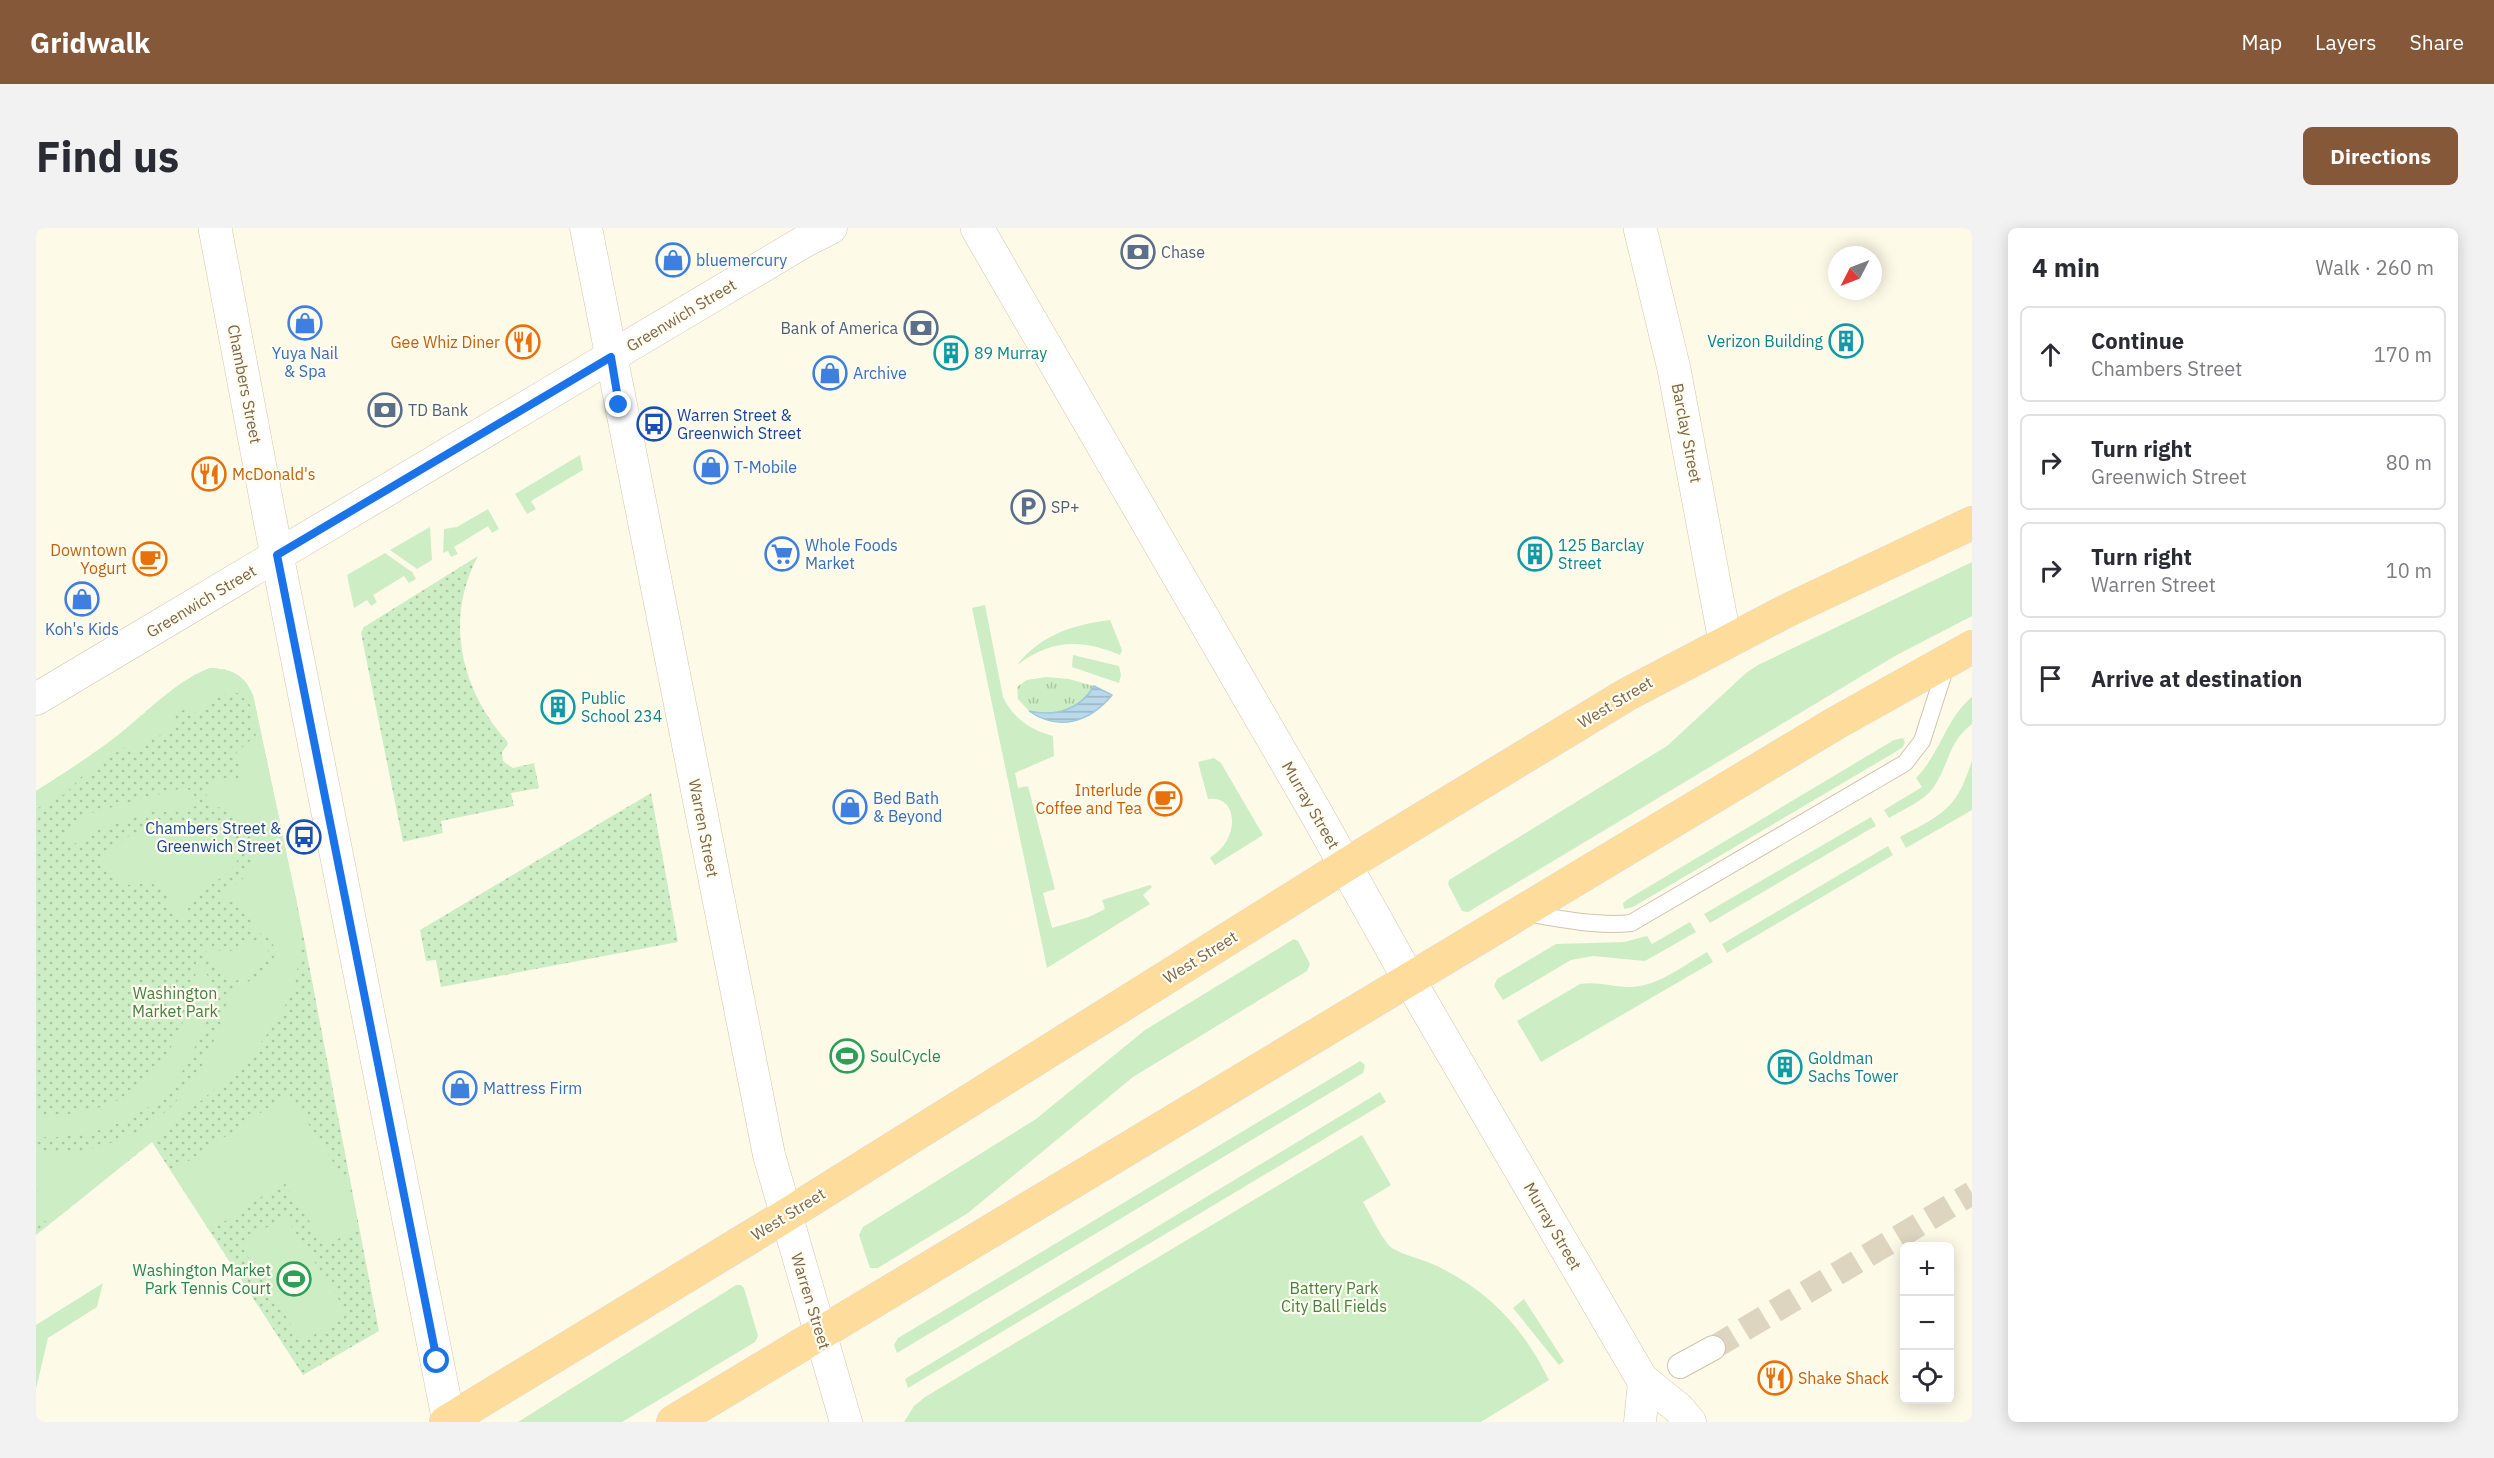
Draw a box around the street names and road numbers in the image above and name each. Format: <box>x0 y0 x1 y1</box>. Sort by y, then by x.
street label: Greenwich Street <box>622 274 740 356</box>
street label: Chambers Street <box>224 323 266 445</box>
street label: Barclay Street <box>1668 381 1706 485</box>
street label: Greenwich Street <box>142 560 260 642</box>
street label: West Street <box>1574 672 1656 732</box>
street label: Murray Street <box>1278 758 1344 852</box>
street label: Warren Street <box>685 777 723 879</box>
street label: West Street <box>1159 926 1241 988</box>
street label: Murray Street <box>1520 1179 1586 1273</box>
street label: West Street <box>747 1183 829 1245</box>
street label: Warren Street <box>787 1250 835 1352</box>

